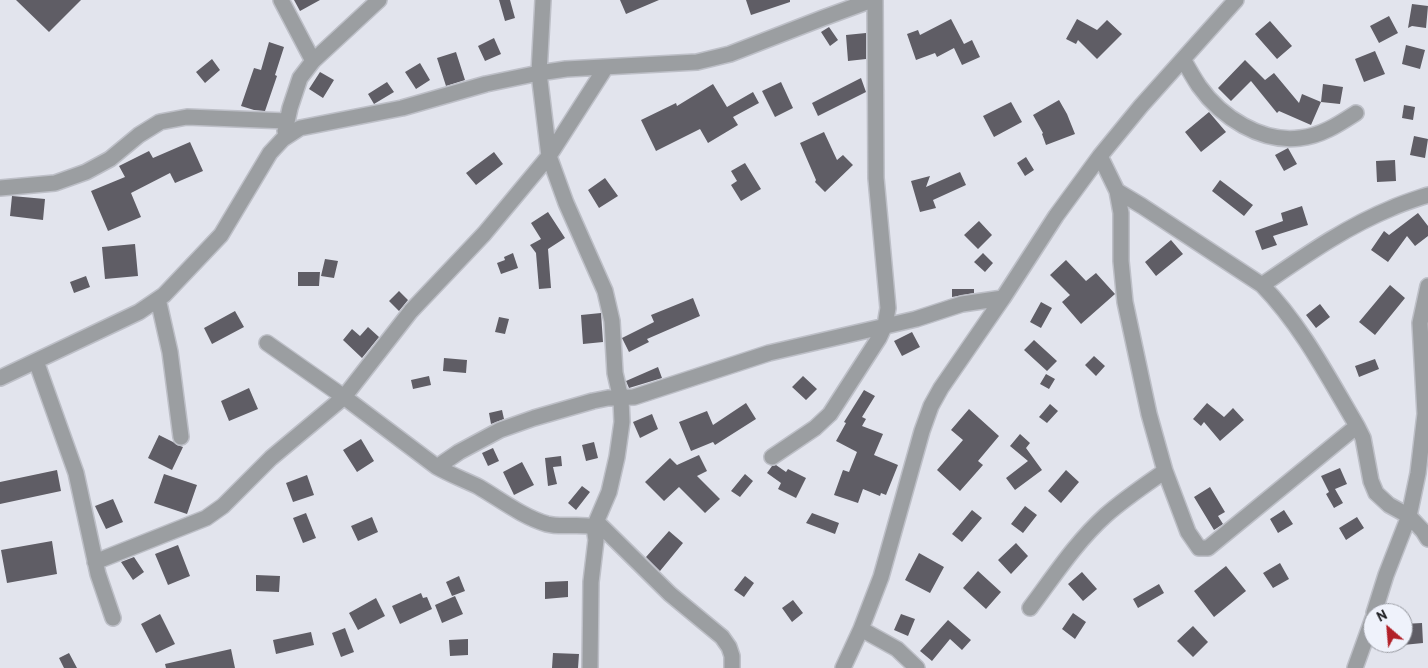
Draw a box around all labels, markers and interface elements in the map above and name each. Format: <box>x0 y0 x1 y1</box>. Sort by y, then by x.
north arrow <box>1363 603 1413 653</box>
text: N <box>1373 605 1390 626</box>

